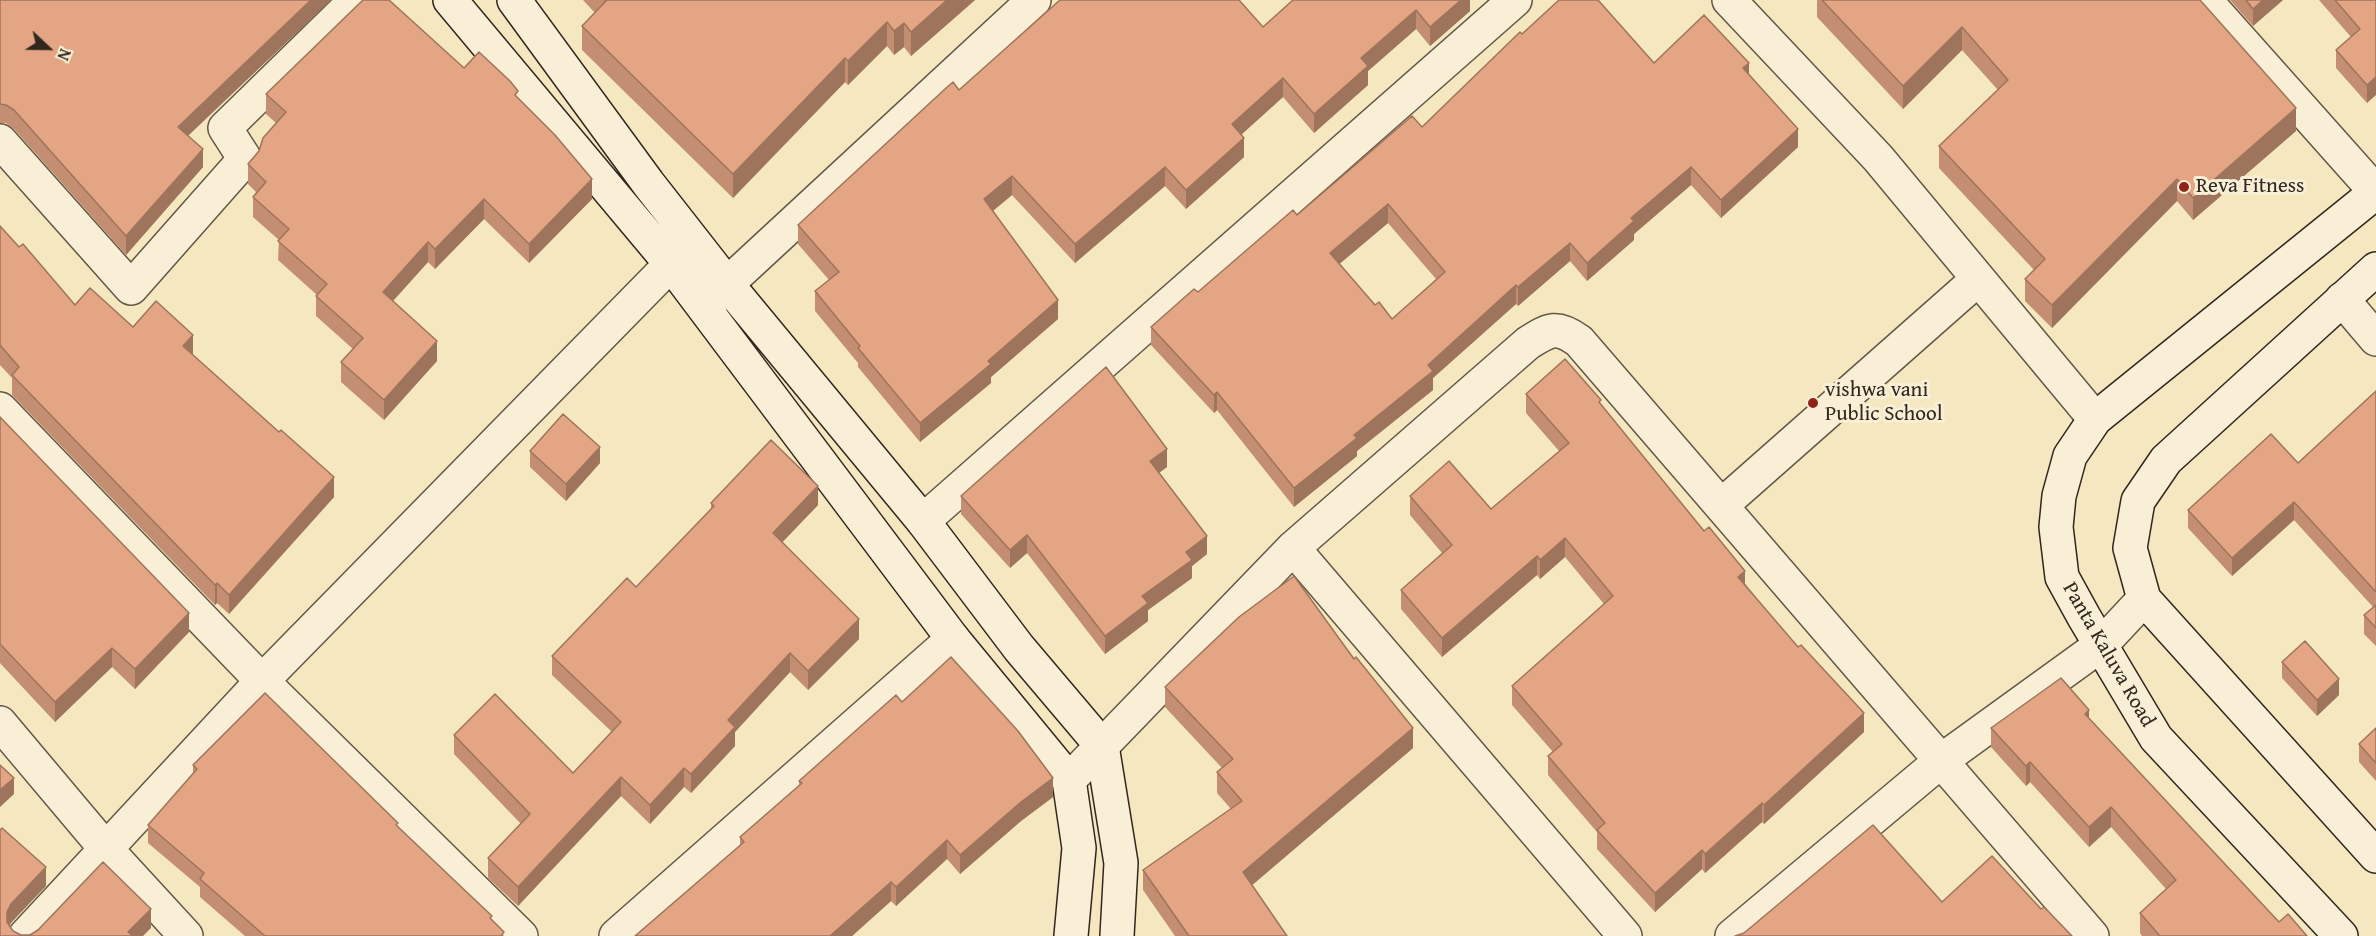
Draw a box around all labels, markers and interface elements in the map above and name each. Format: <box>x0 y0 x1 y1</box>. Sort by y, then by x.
north arrow <box>18 18 78 78</box>
text: N <box>52 45 78 64</box>
place label: Reva Fitness <box>2196 174 2304 200</box>
marker: Reva Fitness <box>2177 180 2191 194</box>
place label: vishwa vani Public School <box>1825 378 1943 428</box>
marker: vishwa vani Public School <box>1806 396 1820 410</box>
street label: Panta Kaluva Road <box>2056 578 2160 732</box>

